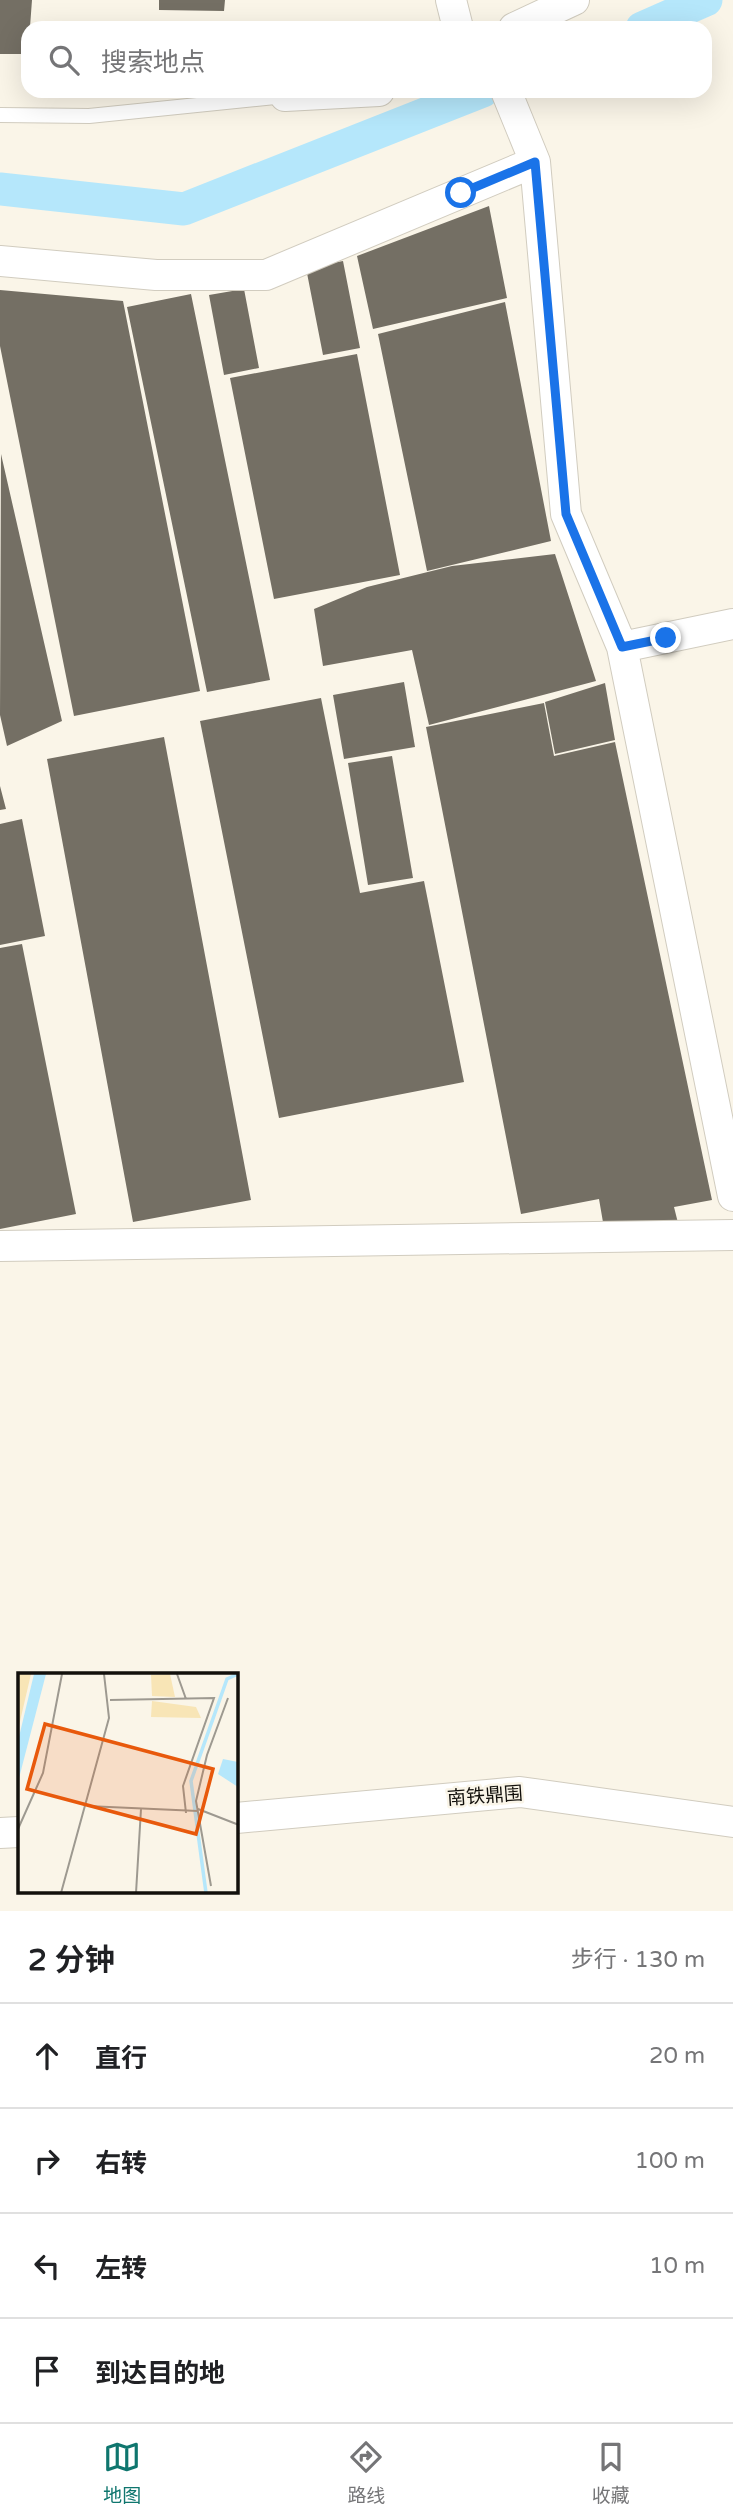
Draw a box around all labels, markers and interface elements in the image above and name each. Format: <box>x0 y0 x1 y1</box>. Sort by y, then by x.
search box <box>21 21 712 98</box>
icon: search <box>45 41 83 79</box>
text: 搜索地点 <box>101 47 205 78</box>
route start <box>445 177 476 208</box>
route end <box>650 622 681 653</box>
inset map <box>18 1673 238 1894</box>
street label: 南铁鼎围 <box>446 1782 524 1810</box>
text: 2 分钟 <box>28 1942 115 1979</box>
text: 步行 · 130 m <box>571 1946 705 1974</box>
icon: ahead <box>28 2037 66 2075</box>
text: 20 m <box>649 2042 705 2070</box>
text: 直行 <box>95 2043 147 2074</box>
icon: right <box>28 2142 66 2180</box>
text: 100 m <box>635 2147 705 2175</box>
text: 右转 <box>95 2148 147 2179</box>
icon: left <box>28 2247 66 2285</box>
text: 10 m <box>649 2252 705 2280</box>
text: 左转 <box>95 2253 147 2284</box>
icon: arrive <box>28 2352 66 2390</box>
text: 到达目的地 <box>95 2358 225 2389</box>
tab: 地图 <box>103 2438 141 2507</box>
tab: 路线 <box>347 2438 386 2507</box>
tab: 收藏 <box>592 2438 630 2507</box>

